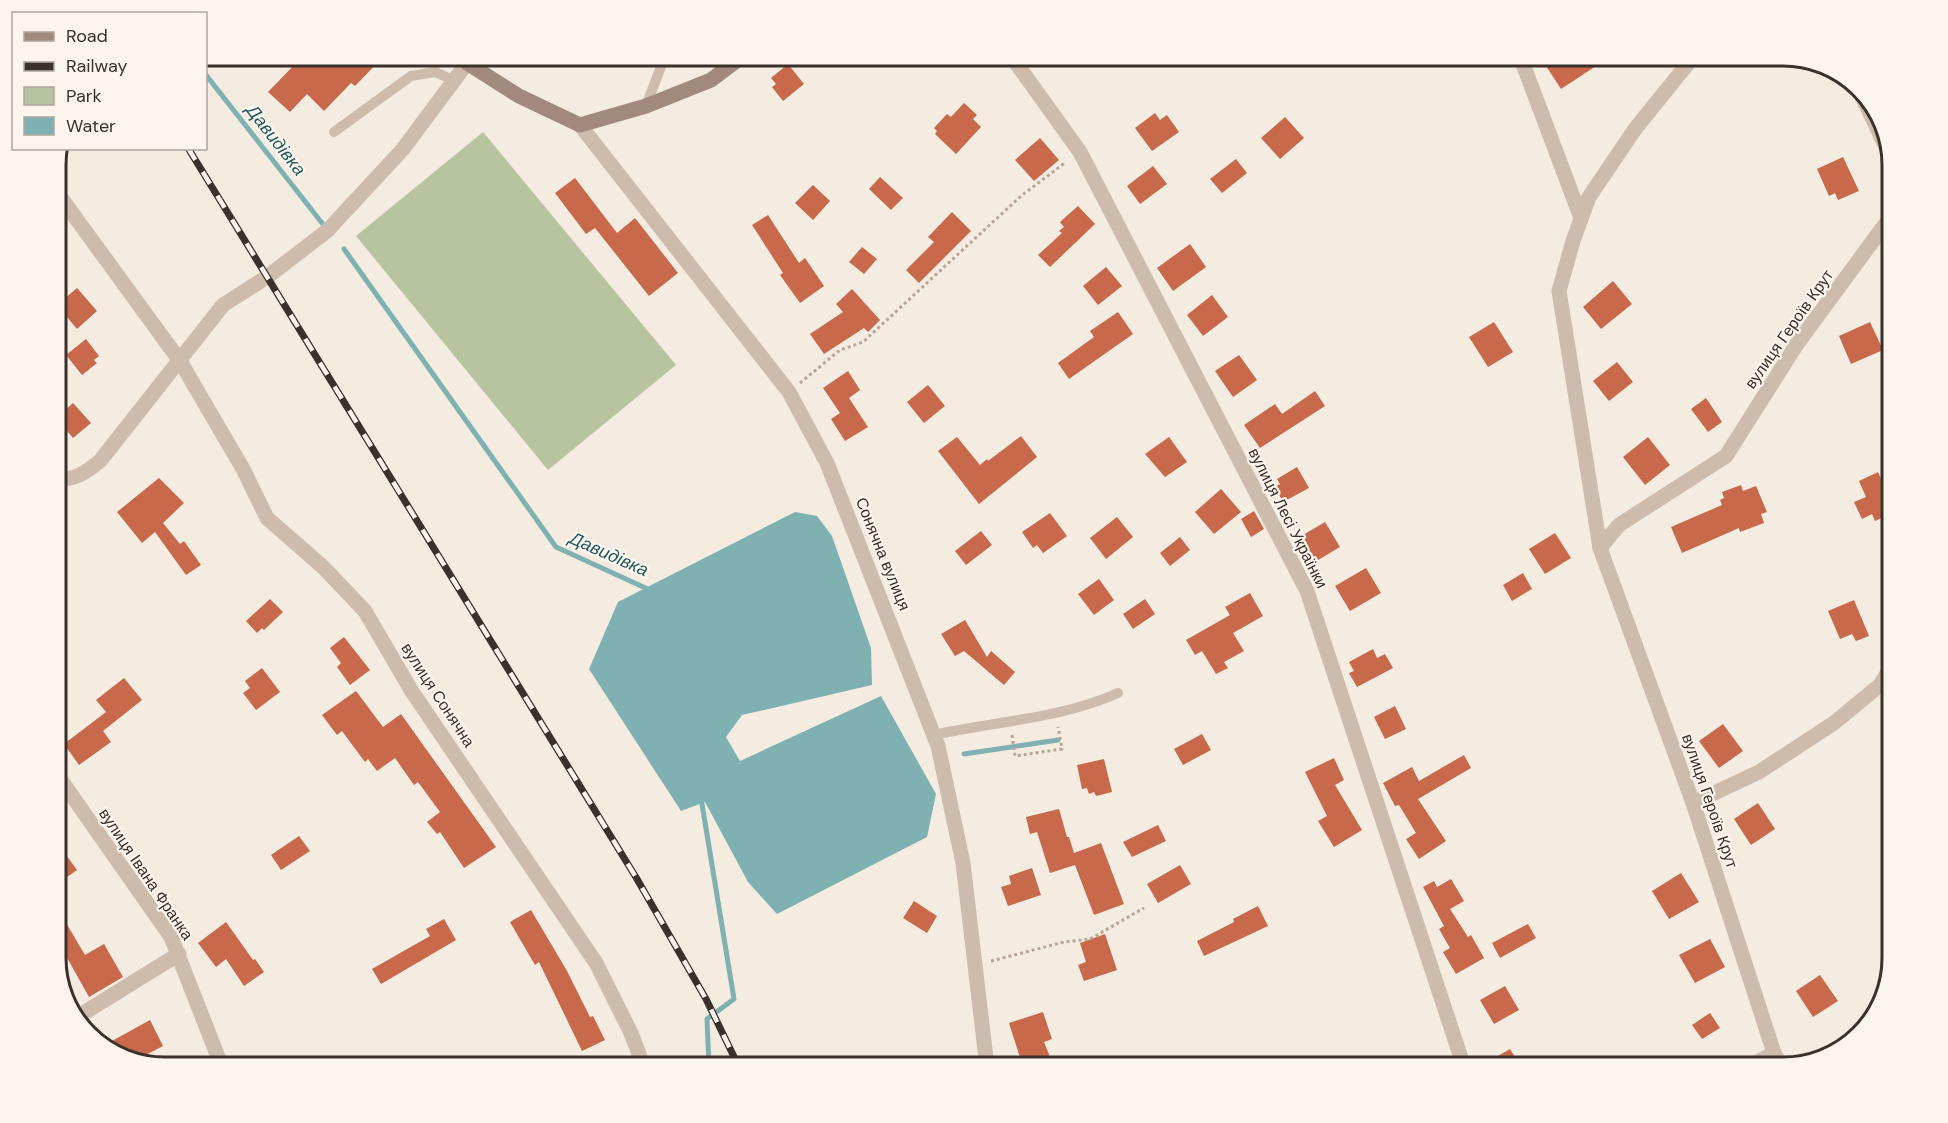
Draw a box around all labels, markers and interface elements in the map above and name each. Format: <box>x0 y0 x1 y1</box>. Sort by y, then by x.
legend <box>12 12 207 150</box>
text: Road <box>66 24 108 48</box>
text: Railway <box>66 54 128 78</box>
text: Park <box>66 84 102 108</box>
water label: Давидівка <box>239 98 311 180</box>
text: Water <box>66 114 116 138</box>
street label: вулиця Героїв Крут <box>1740 265 1838 393</box>
street label: вулиця Лесі Українки <box>1243 444 1333 592</box>
street label: Сонячна вулиця <box>851 494 915 614</box>
water label: Давидівка <box>564 525 652 582</box>
street label: вулиця Сонячна <box>396 639 480 751</box>
street label: вулиця Героїв Крут <box>1677 731 1743 872</box>
street label: вулиця Івана Франка <box>94 804 198 944</box>

